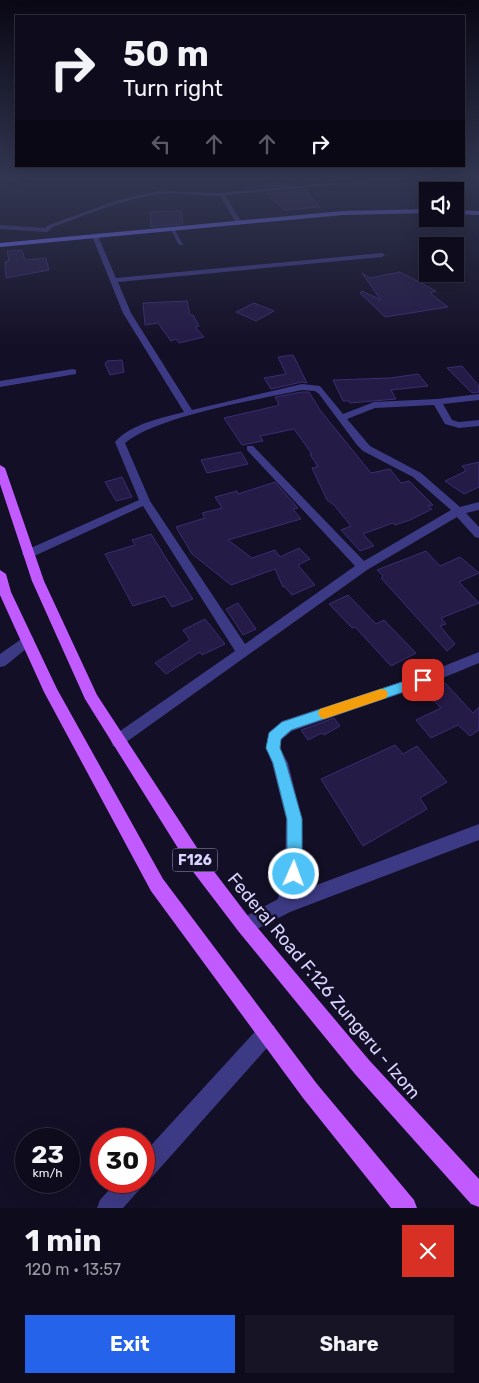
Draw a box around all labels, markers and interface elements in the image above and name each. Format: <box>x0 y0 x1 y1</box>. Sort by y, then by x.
text: 50 m <box>123 33 209 75</box>
icon: right <box>40 35 105 100</box>
text: Turn right <box>123 75 223 102</box>
icon: left <box>147 130 175 158</box>
icon: ahead <box>200 130 228 158</box>
icon: ahead <box>253 130 281 158</box>
icon: right <box>306 130 334 158</box>
map controls <box>419 182 464 282</box>
button: sound <box>419 182 464 227</box>
button: search <box>419 237 464 282</box>
pin <box>402 659 444 701</box>
icon: arrive <box>409 666 437 694</box>
position arrow <box>267 847 319 899</box>
road number: F126 <box>172 848 218 872</box>
street label: Federal Road F.126 Zungeru - Izom <box>223 868 425 1104</box>
speed limit sign: 30 <box>90 1128 155 1193</box>
text: 23 <box>31 1140 64 1169</box>
text: km/h <box>33 1166 62 1180</box>
text: 1 min <box>25 1223 102 1259</box>
button: close <box>402 1225 454 1277</box>
text: 120 m · 13:57 <box>25 1260 121 1279</box>
button: Exit <box>25 1315 235 1373</box>
button: Share <box>245 1315 454 1373</box>

